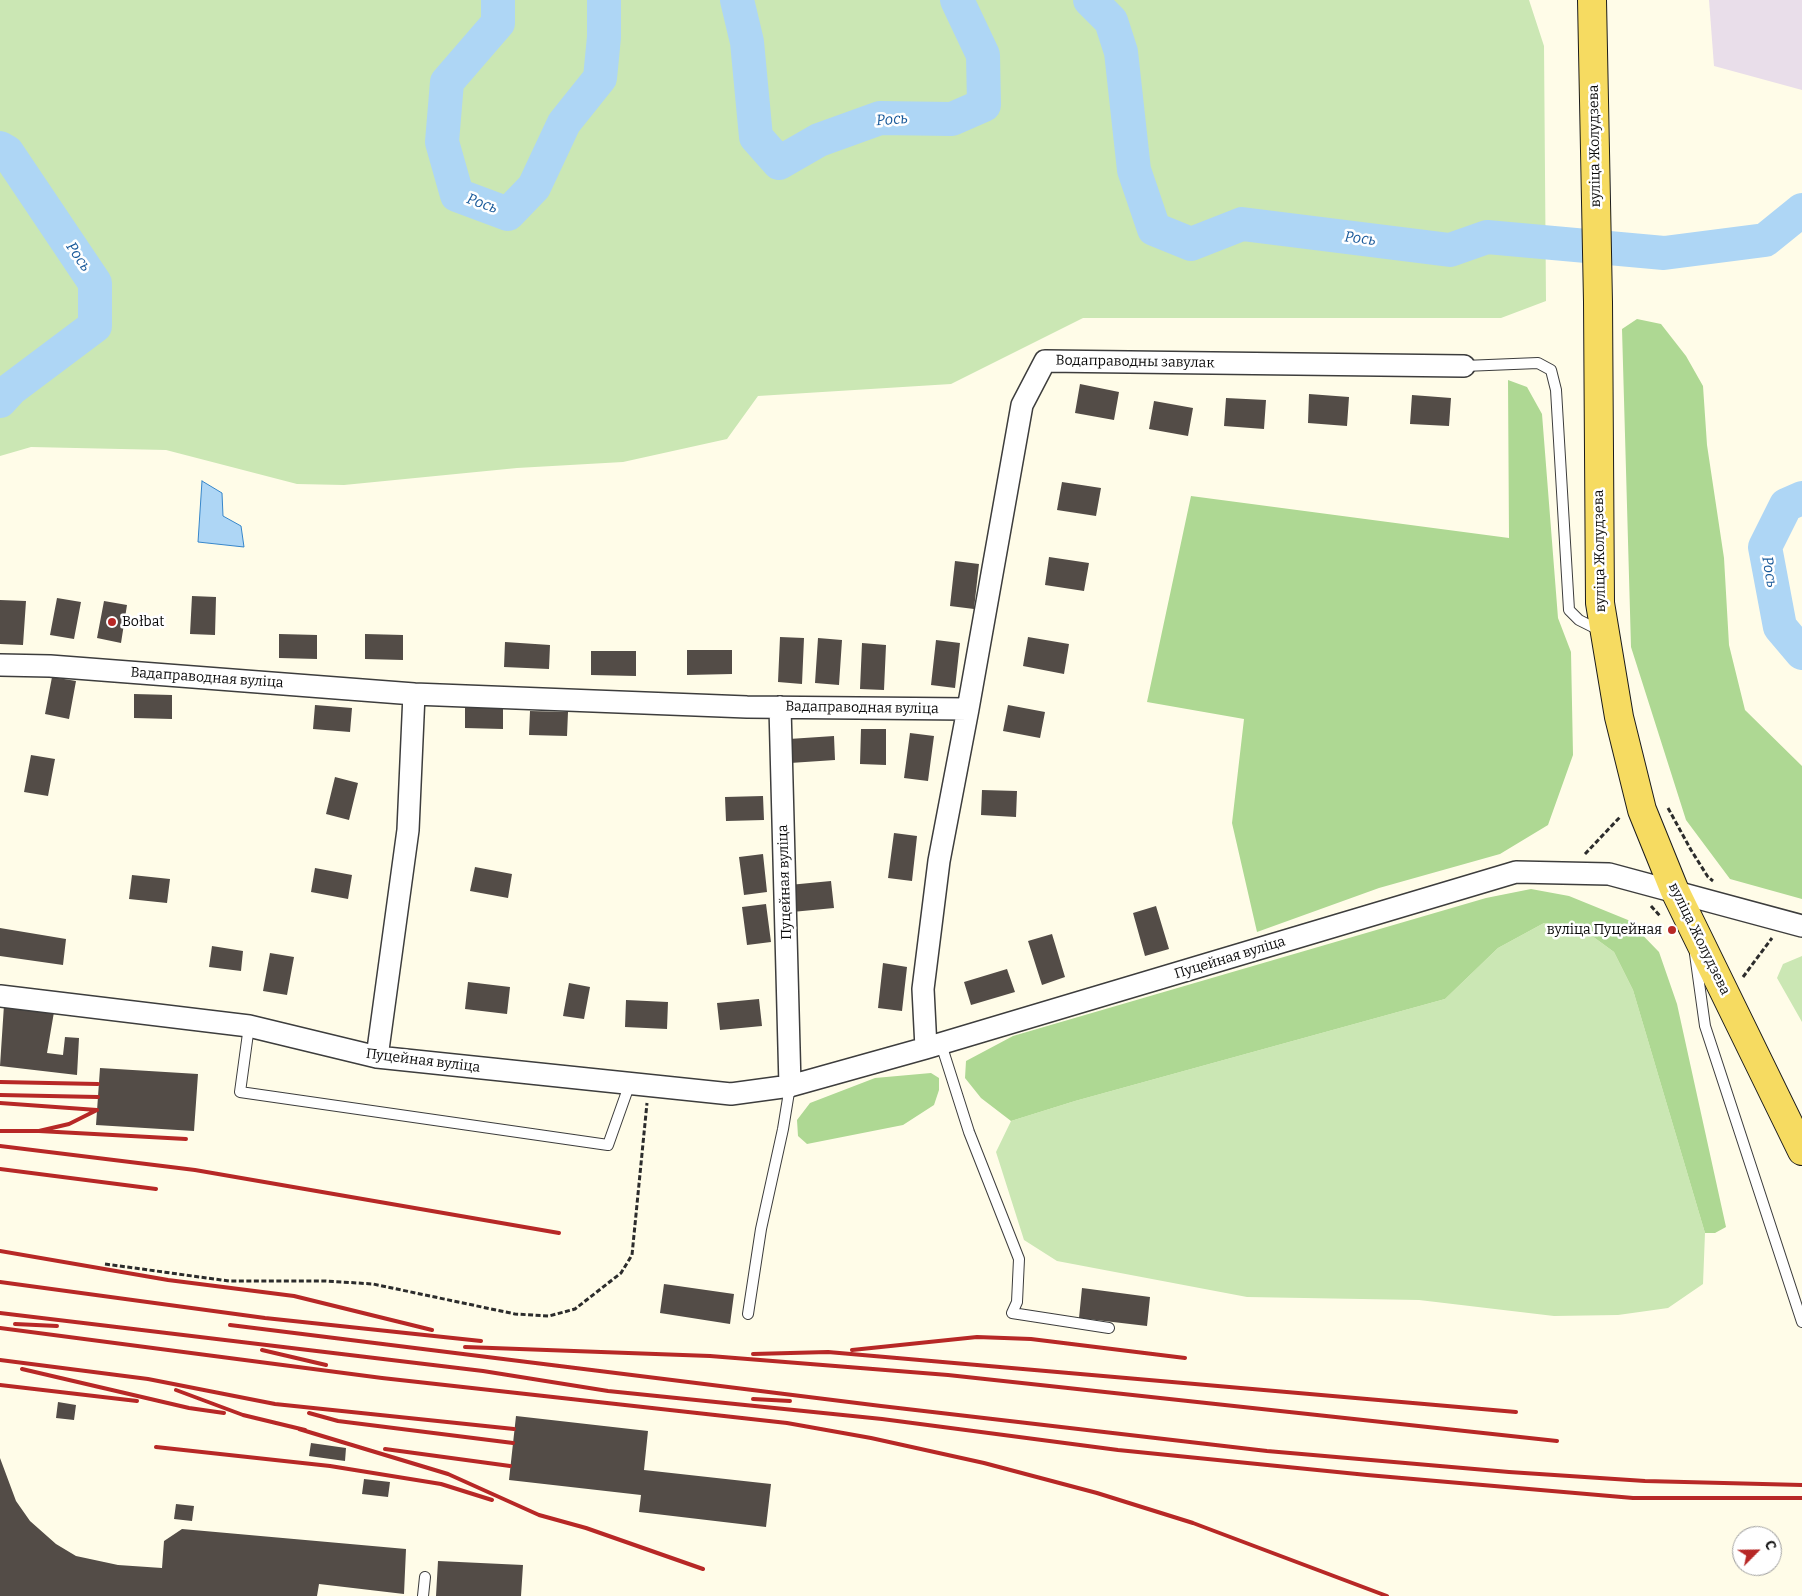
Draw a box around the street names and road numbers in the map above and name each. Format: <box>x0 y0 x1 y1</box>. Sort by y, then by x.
street label: вуліца Жолудзева <box>1586 85 1604 207</box>
street label: Водаправодны завулак <box>1055 352 1215 372</box>
street label: вуліца Жолудзева <box>1591 490 1609 612</box>
street label: Вадаправодная вуліца <box>130 664 284 692</box>
street label: Вадаправодная вуліца <box>785 698 939 718</box>
street label: Пуцейная вуліца <box>775 824 795 940</box>
street label: вуліца Жолудзева <box>1665 880 1733 998</box>
street label: Пуцейная вуліца <box>1172 933 1288 983</box>
street label: Пуцейная вуліца <box>365 1046 481 1076</box>

